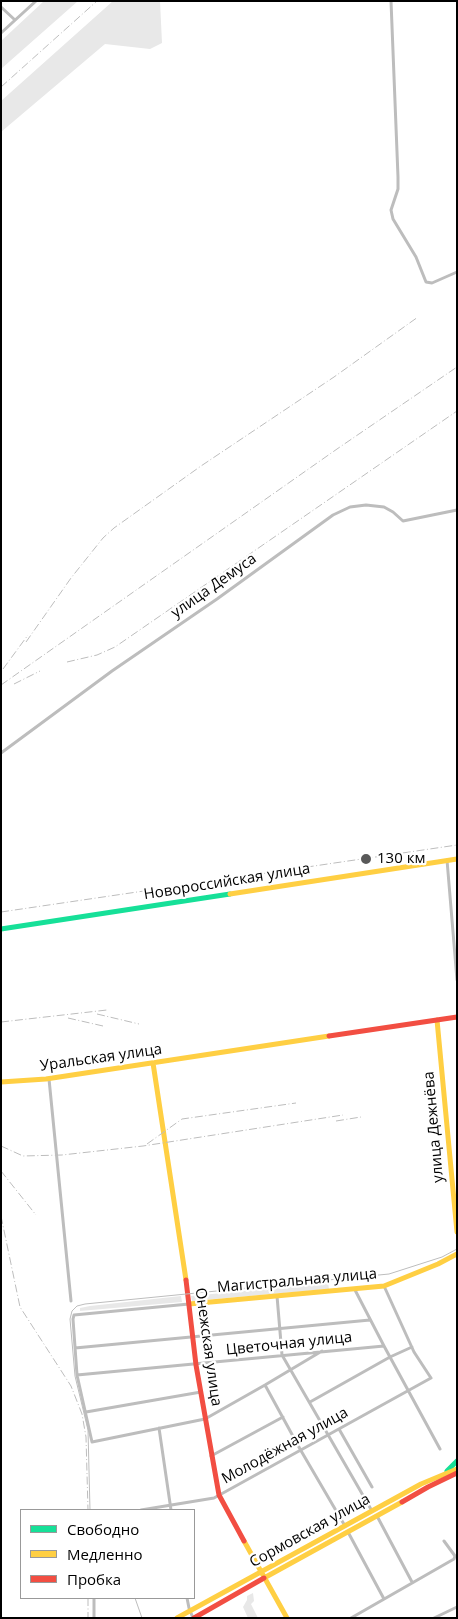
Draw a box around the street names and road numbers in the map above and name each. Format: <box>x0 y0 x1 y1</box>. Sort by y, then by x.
street label: улица Демуса <box>168 550 260 622</box>
street label: Новороссийская улица <box>143 860 311 904</box>
street label: Уральская улица <box>39 1041 163 1075</box>
street label: улица Дежнёва <box>420 1071 448 1183</box>
street label: Магистральная улица <box>216 1265 378 1297</box>
street label: Онежская улица <box>191 1287 225 1407</box>
street label: Цветочная улица <box>225 1328 353 1360</box>
street label: Молодёжная улица <box>219 1404 351 1488</box>
street label: Сормовская улица <box>247 1490 373 1572</box>

